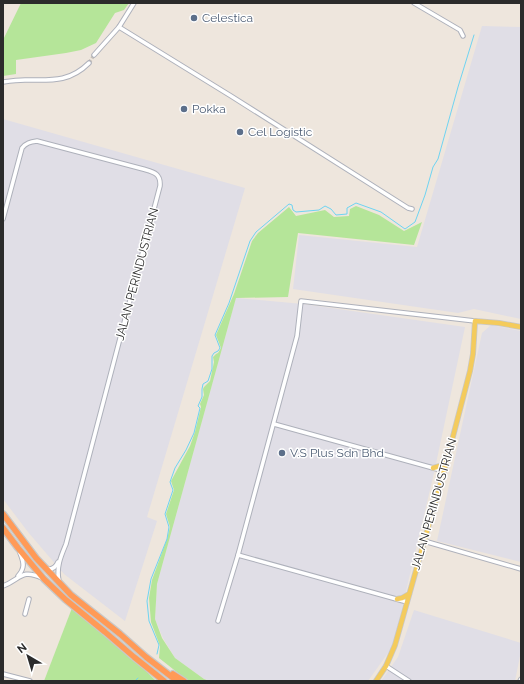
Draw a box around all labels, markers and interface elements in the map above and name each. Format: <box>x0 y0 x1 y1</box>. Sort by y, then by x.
place label: Celestica <box>202 11 253 25</box>
marker: Celestica <box>189 13 199 23</box>
place label: Pokka <box>192 102 226 116</box>
marker: Pokka <box>179 104 189 114</box>
place label: Cel Logistic <box>248 125 313 139</box>
marker: Cel Logistic <box>235 127 245 137</box>
street label: JALAN PERINDUSTRIAN <box>113 206 161 342</box>
street label: JALAN PERINDUSTRIAN <box>408 437 460 571</box>
place label: V.S Plus Sdn Bhd <box>290 446 384 460</box>
marker: V.S Plus Sdn Bhd <box>277 448 287 458</box>
north arrow <box>8 636 48 676</box>
text: N <box>15 641 29 656</box>

